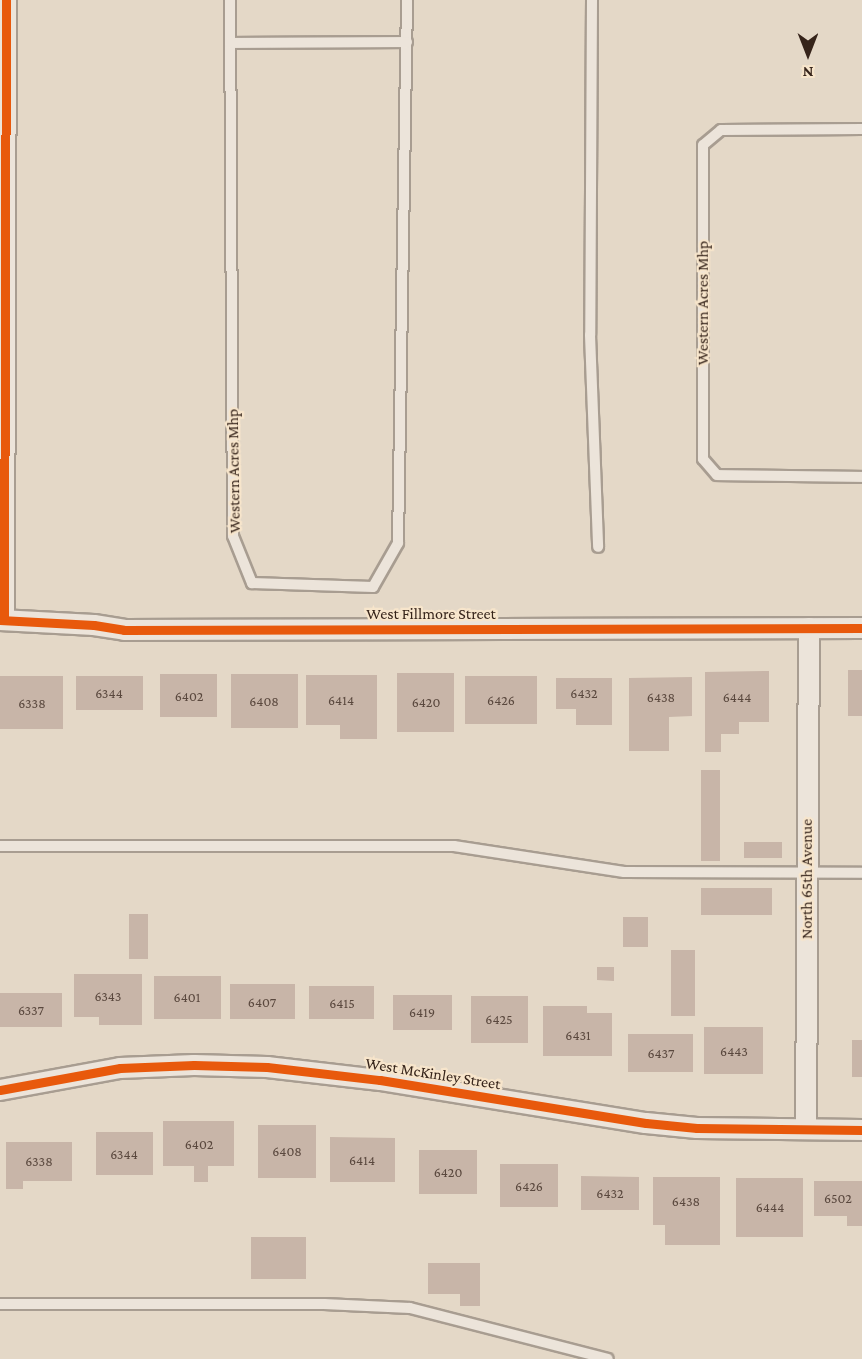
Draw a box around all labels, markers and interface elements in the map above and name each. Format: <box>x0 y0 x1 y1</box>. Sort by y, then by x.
north arrow <box>778 24 838 84</box>
text: N <box>803 64 813 81</box>
street label: Western Acres Mhp <box>693 241 713 365</box>
street label: Western Acres Mhp <box>223 409 245 533</box>
street label: West Fillmore Street <box>366 604 496 624</box>
house number: 6344 <box>95 685 123 701</box>
house number: 6432 <box>570 685 598 701</box>
house number: 6402 <box>175 688 203 704</box>
house number: 6438 <box>647 689 675 705</box>
house number: 6444 <box>723 689 751 705</box>
house number: 6414 <box>328 692 354 708</box>
house number: 6426 <box>487 692 515 708</box>
house number: 6408 <box>249 693 279 709</box>
house number: 6420 <box>412 694 440 710</box>
house number: 6338 <box>18 695 46 711</box>
street label: North 65th Avenue <box>797 819 817 939</box>
house number: 6343 <box>95 988 121 1004</box>
house number: 6401 <box>174 989 200 1005</box>
house number: 6407 <box>248 994 276 1010</box>
house number: 6415 <box>329 995 355 1011</box>
house number: 6337 <box>18 1002 44 1018</box>
house number: 6419 <box>409 1004 435 1020</box>
house number: 6425 <box>485 1011 513 1027</box>
house number: 6431 <box>565 1027 591 1043</box>
house number: 6443 <box>720 1043 748 1059</box>
house number: 6437 <box>647 1045 675 1061</box>
street label: West McKinley Street <box>364 1054 502 1094</box>
house number: 6402 <box>185 1136 213 1152</box>
house number: 6408 <box>272 1143 302 1159</box>
house number: 6344 <box>110 1146 138 1162</box>
house number: 6414 <box>349 1152 375 1168</box>
house number: 6338 <box>25 1153 53 1169</box>
house number: 6420 <box>434 1164 462 1180</box>
house number: 6426 <box>515 1178 543 1194</box>
house number: 6432 <box>596 1185 624 1201</box>
house number: 6502 <box>824 1190 852 1206</box>
house number: 6438 <box>672 1193 700 1209</box>
house number: 6444 <box>756 1199 784 1215</box>

